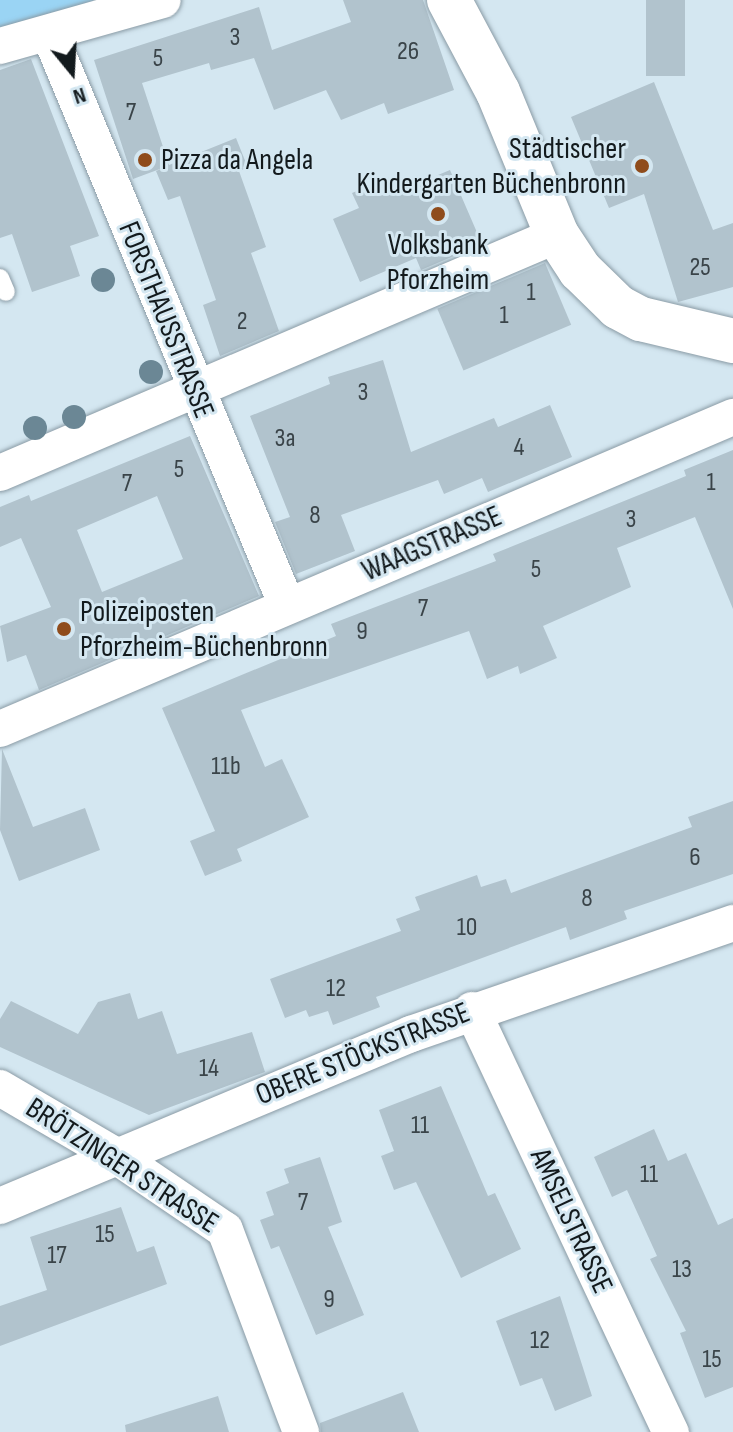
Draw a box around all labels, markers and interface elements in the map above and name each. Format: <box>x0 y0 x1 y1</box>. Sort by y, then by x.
house number: 3 <box>230 22 240 54</box>
north arrow <box>32 32 112 112</box>
house number: 26 <box>397 36 419 68</box>
house number: 5 <box>153 43 163 75</box>
text: N <box>70 81 89 110</box>
house number: 7 <box>126 97 136 129</box>
place label: Städtischer Kindergarten Büchenbronn <box>357 131 626 202</box>
place label: Pizza da Angela <box>161 142 313 178</box>
marker: Pizza da Angela <box>136 151 154 169</box>
marker: Städtischer Kindergarten Büchenbronn <box>633 157 651 175</box>
marker: Volksbank Pforzheim <box>429 205 447 223</box>
street label: FORSTHAUSSTRASSE <box>110 216 222 424</box>
place label: Volksbank Pforzheim <box>387 227 489 298</box>
house number: 25 <box>689 252 711 284</box>
house number: 1 <box>526 277 536 309</box>
house number: 1 <box>499 300 509 332</box>
house number: 2 <box>237 306 247 338</box>
house number: 3 <box>358 377 368 409</box>
house number: 3a <box>275 423 295 455</box>
house number: 4 <box>514 432 524 464</box>
house number: 5 <box>174 454 184 486</box>
house number: 1 <box>706 467 716 499</box>
house number: 7 <box>122 468 132 500</box>
street label: WAAGSTRASSE <box>357 498 507 590</box>
house number: 8 <box>309 500 321 532</box>
house number: 3 <box>626 504 636 536</box>
house number: 5 <box>531 554 541 586</box>
house number: 7 <box>418 593 428 625</box>
place label: Polizeiposten Pforzheim-Büchenbronn <box>80 594 328 664</box>
house number: 9 <box>356 616 368 648</box>
marker: Polizeiposten Pforzheim-Büchenbronn <box>55 620 73 638</box>
house number: 11b <box>211 751 241 783</box>
house number: 6 <box>689 842 701 874</box>
house number: 8 <box>581 883 593 915</box>
house number: 10 <box>457 912 477 944</box>
house number: 12 <box>326 973 346 1005</box>
street label: OBERE STÖCKSTRASSE <box>251 995 475 1113</box>
house number: 14 <box>199 1053 219 1085</box>
street label: BRÖTZINGER STRASSE <box>19 1090 225 1242</box>
house number: 11 <box>411 1110 429 1142</box>
street label: AMSELSTRASSE <box>522 1143 620 1299</box>
house number: 11 <box>640 1159 658 1191</box>
house number: 7 <box>298 1187 308 1219</box>
house number: 15 <box>95 1219 115 1251</box>
house number: 17 <box>47 1240 67 1272</box>
house number: 13 <box>672 1254 692 1286</box>
house number: 9 <box>323 1284 335 1316</box>
house number: 12 <box>530 1325 550 1357</box>
house number: 15 <box>702 1344 722 1376</box>

